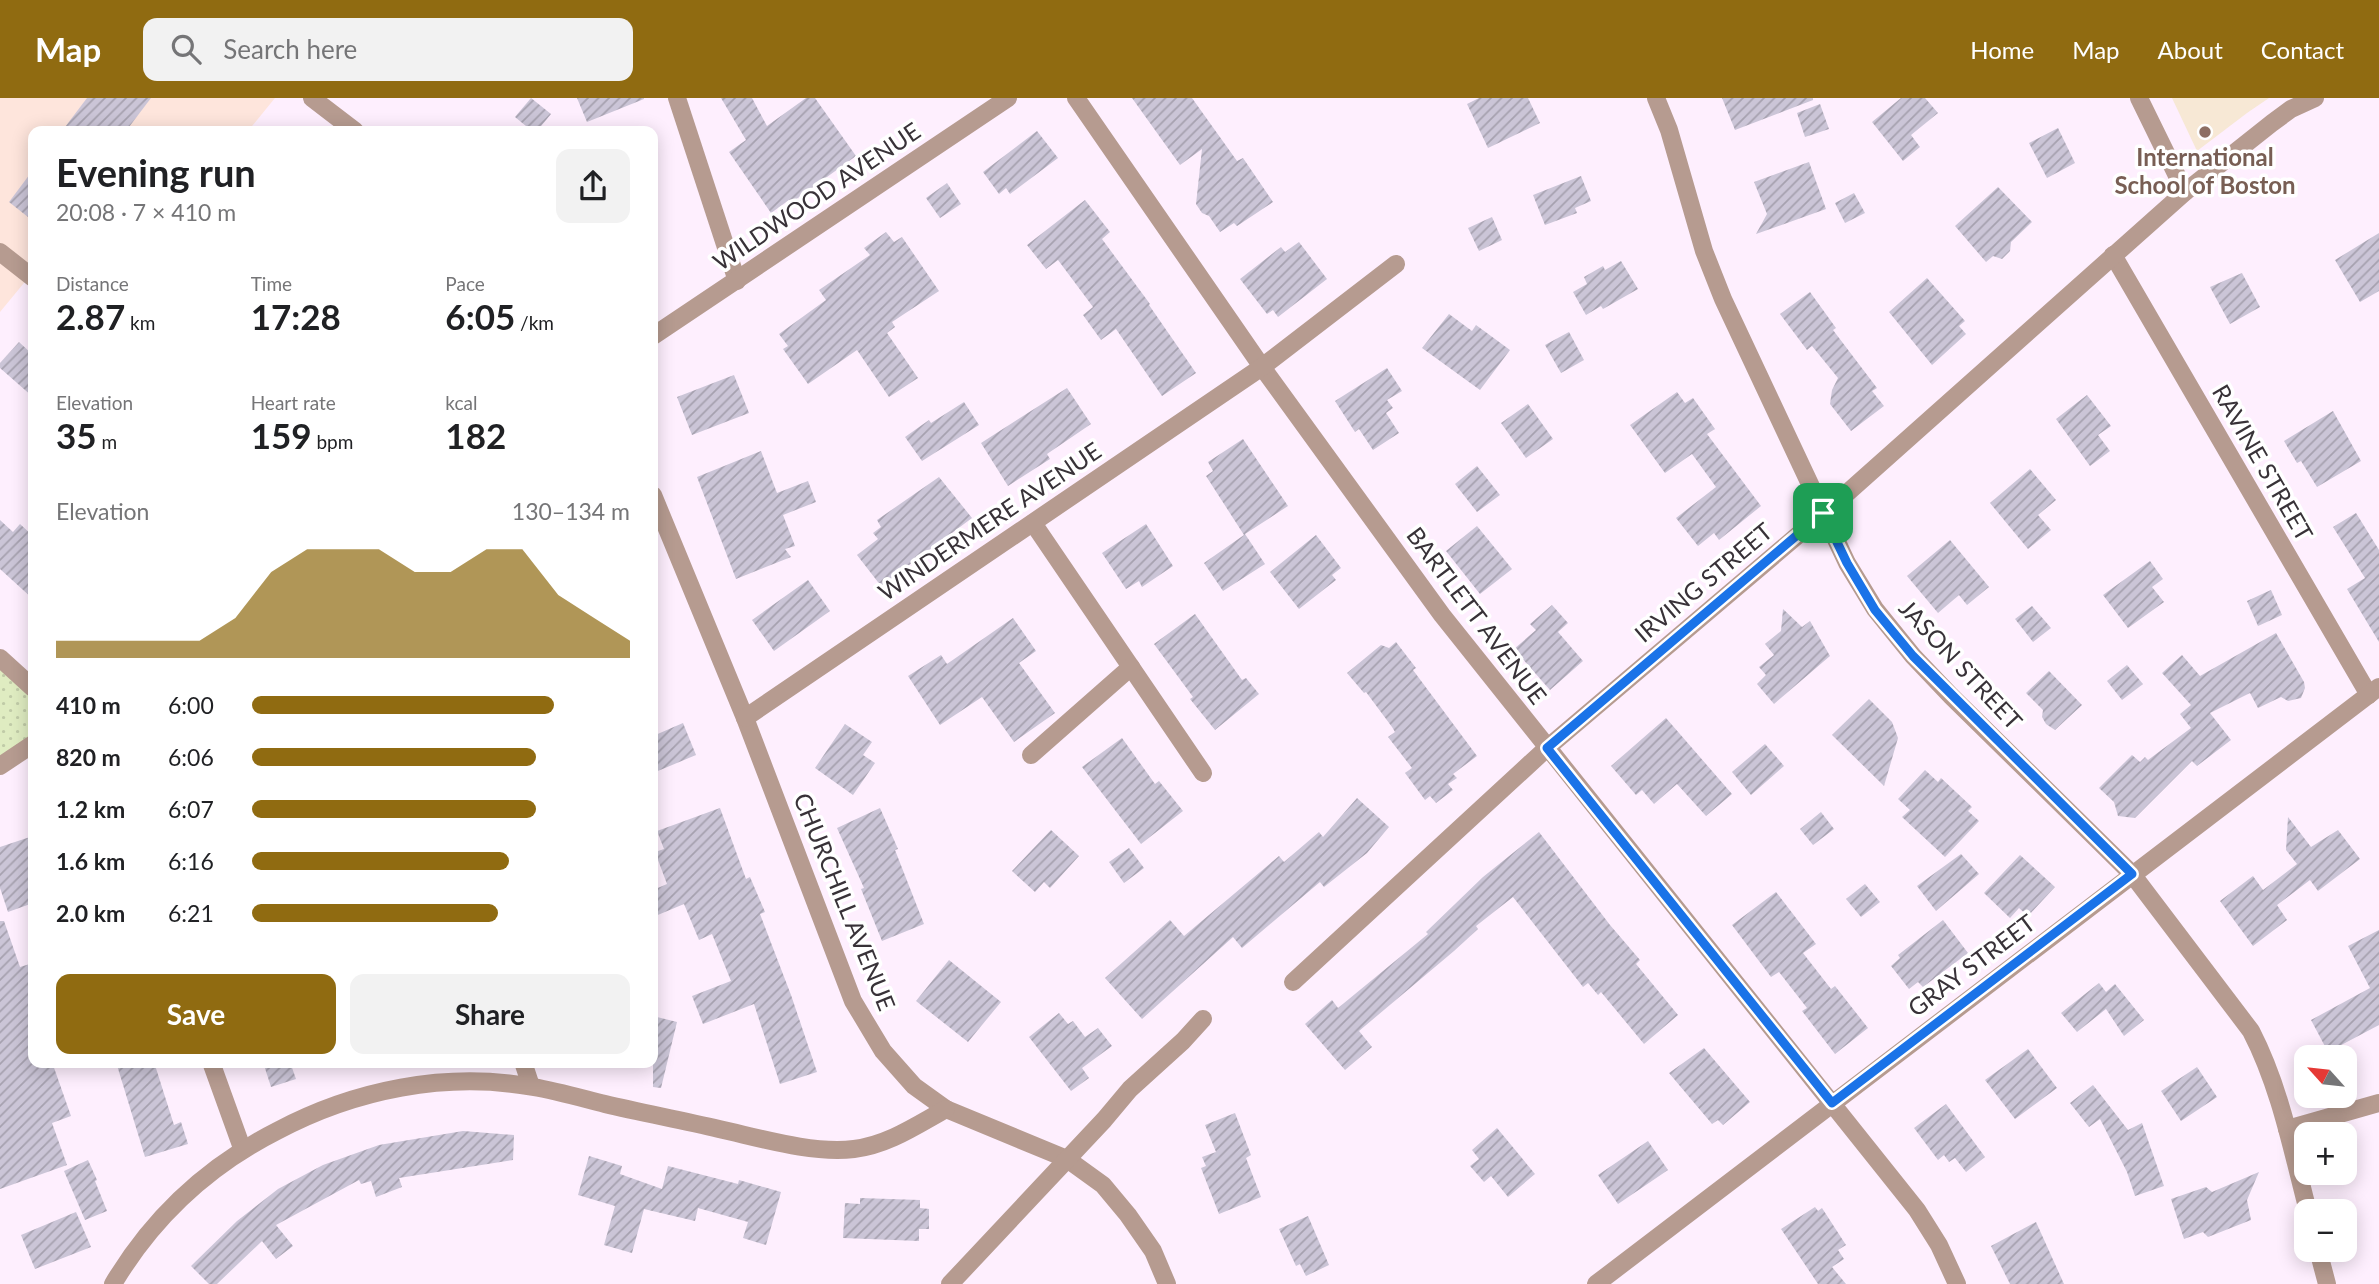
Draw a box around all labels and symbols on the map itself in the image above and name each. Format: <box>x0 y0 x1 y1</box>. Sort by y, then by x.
street label: WILDWOOD AVENUE <box>707 116 925 276</box>
marker: International School of Boston <box>2197 124 2213 140</box>
place label: International School of Boston <box>2114 142 2296 199</box>
street label: RAVINE STREET <box>2207 379 2320 545</box>
street label: WINDERMERE AVENUE <box>872 435 1106 606</box>
pin <box>1793 483 1853 543</box>
street label: IRVING STREET <box>1628 516 1778 648</box>
street label: BARTLETT AVENUE <box>1401 521 1553 709</box>
street label: JASON STREET <box>1894 593 2029 735</box>
street label: CHURCHILL AVENUE <box>788 788 902 1014</box>
street label: GRAY STREET <box>1902 908 2040 1022</box>
north arrow <box>2294 1045 2357 1108</box>

